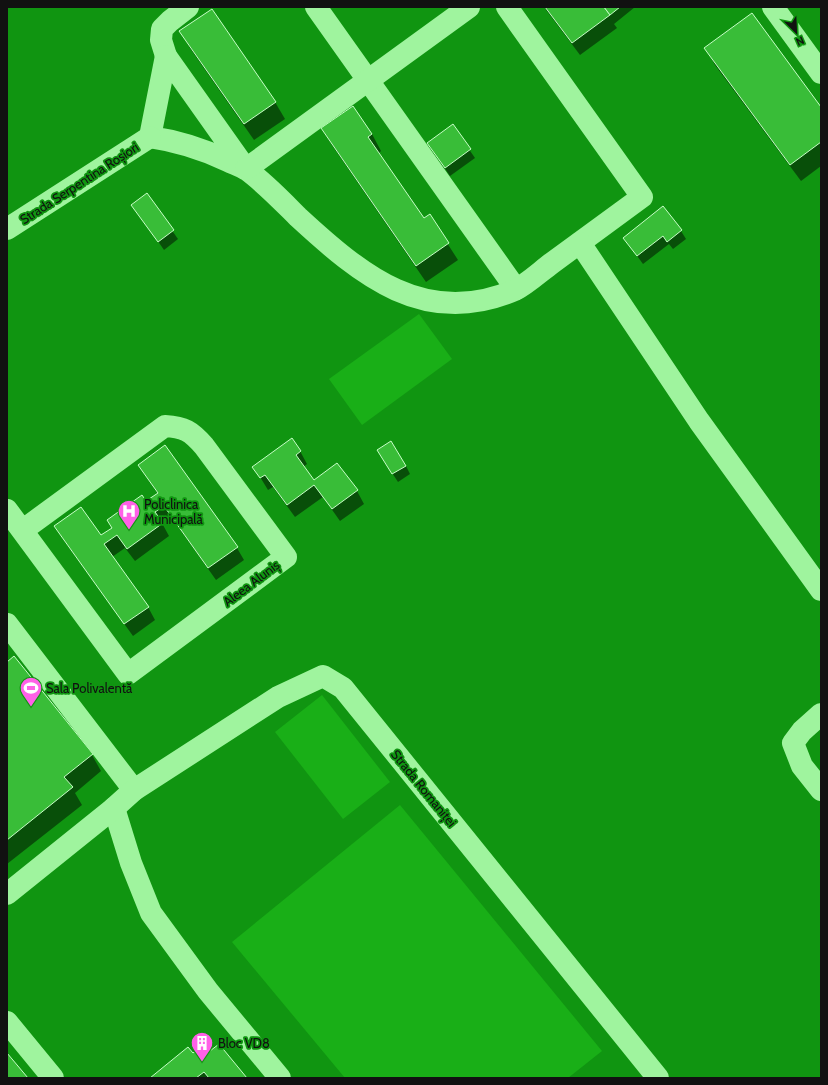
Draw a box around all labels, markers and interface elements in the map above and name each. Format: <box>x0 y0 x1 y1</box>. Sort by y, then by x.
north arrow <box>776 12 816 52</box>
text: N <box>794 33 806 49</box>
street label: Strada Serpentina Roșiori <box>17 139 142 228</box>
place label: Policlinica Municipală <box>144 496 203 527</box>
hospital icon: Policlinica Municipală <box>116 498 142 531</box>
street label: Aleea Aluniș <box>220 556 283 610</box>
sports icon: Sala Polivalentă <box>18 675 44 708</box>
place label: Sala Polivalentă <box>46 680 133 696</box>
street label: Strada Romaniței <box>387 746 460 830</box>
building icon: Bloc VD8 <box>189 1030 215 1063</box>
place label: Bloc VD8 <box>218 1035 270 1051</box>

